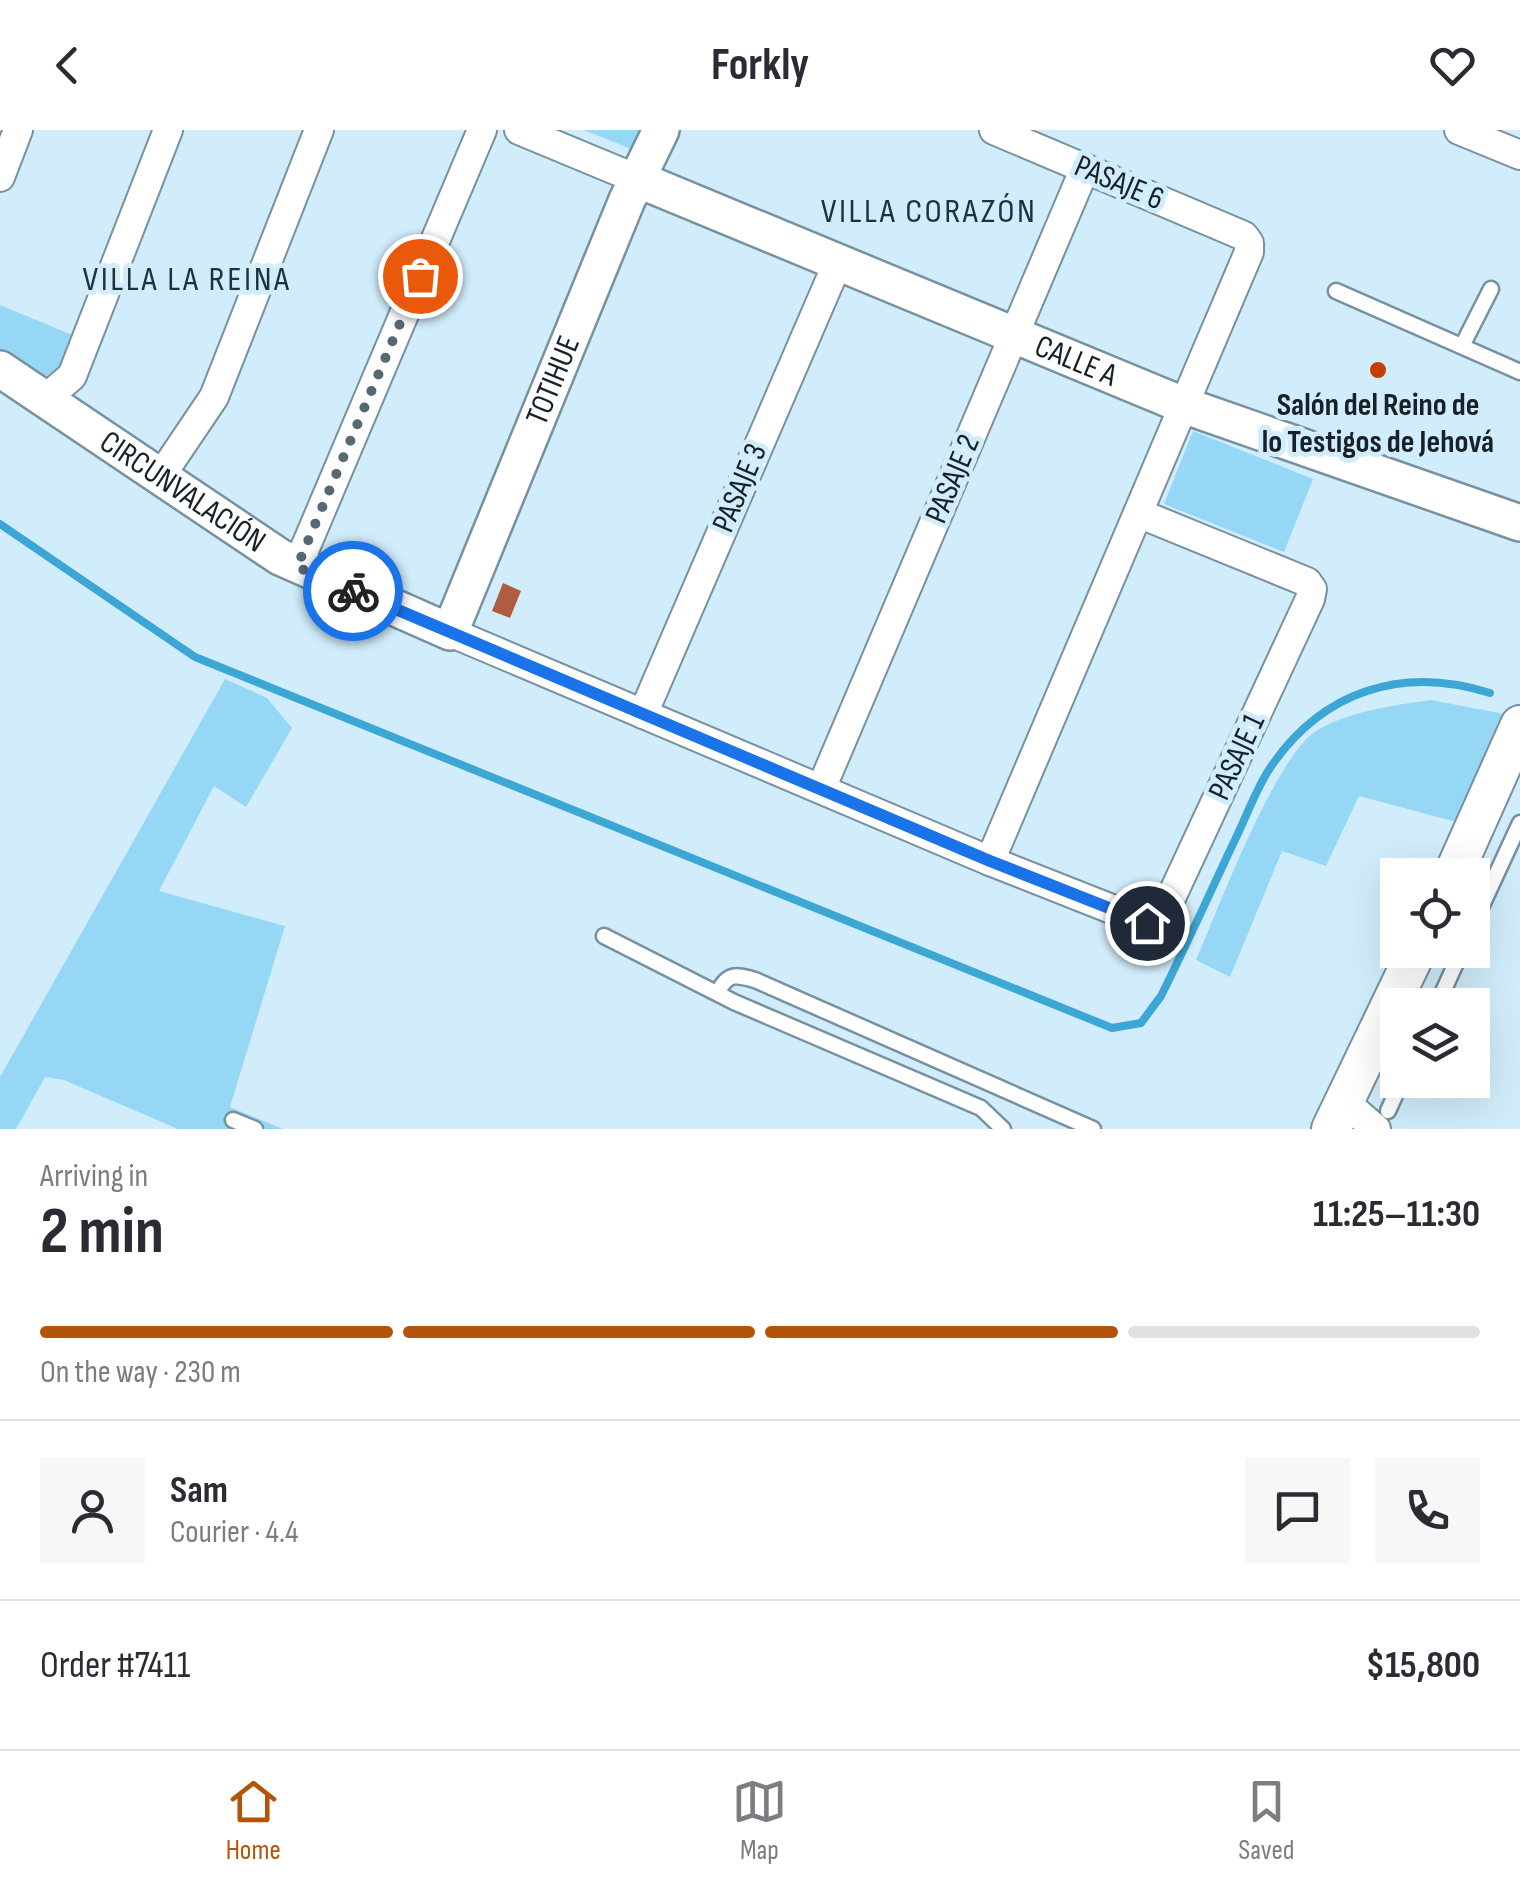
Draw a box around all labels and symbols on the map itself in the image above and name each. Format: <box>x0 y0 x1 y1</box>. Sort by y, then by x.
street label: PASAJE 6 <box>1069 147 1169 219</box>
district label: VILLA CORAZÓN <box>821 190 1037 233</box>
pin <box>378 234 463 319</box>
district label: VILLA LA REINA <box>83 258 291 301</box>
street label: CALLE A <box>1029 326 1123 395</box>
street label: TOTIHUE <box>518 330 589 431</box>
marker: Salón del Reino de lo Testigos de Jehová <box>1367 359 1389 381</box>
place label: Salón del Reino de lo Testigos de Jehová <box>1262 386 1494 462</box>
street label: CIRCUNVALACIÓN <box>92 422 273 561</box>
street label: PASAJE 2 <box>917 429 989 529</box>
street label: PASAJE 3 <box>704 438 776 538</box>
courier <box>303 541 403 641</box>
street label: PASAJE 1 <box>1200 708 1274 806</box>
pin <box>1105 881 1190 966</box>

